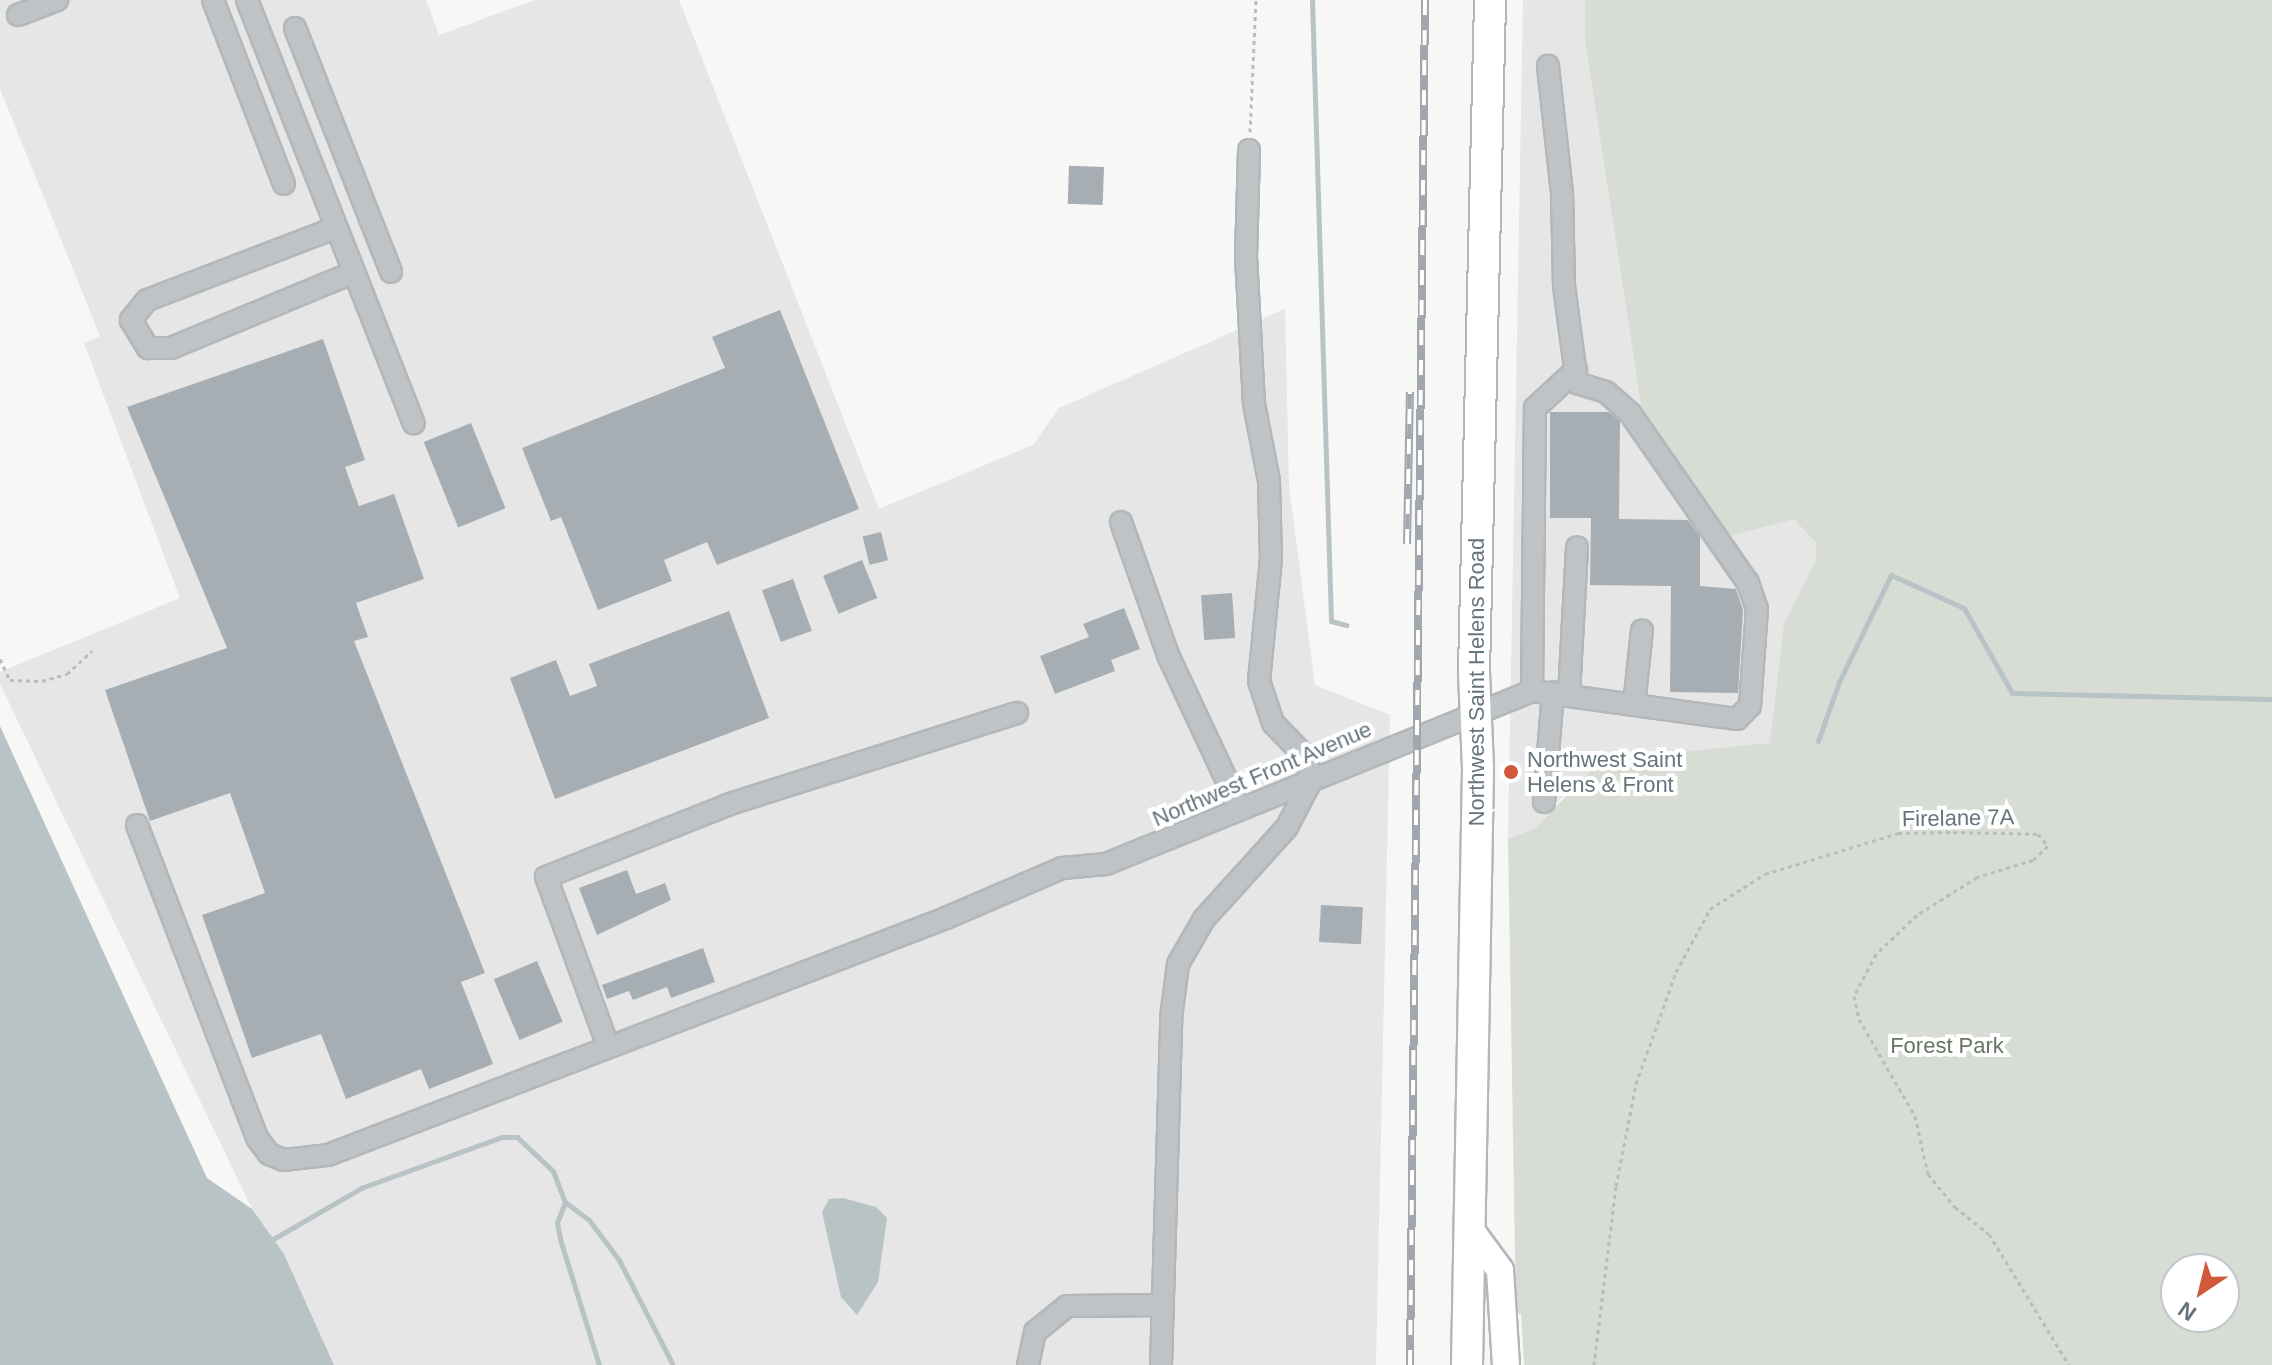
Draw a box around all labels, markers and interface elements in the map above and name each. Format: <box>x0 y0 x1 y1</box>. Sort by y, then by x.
street label: Northwest Saint Helens Road <box>1464 538 1490 826</box>
street label: Northwest Front Avenue <box>1148 716 1376 832</box>
place label: Northwest Saint Helens & Front <box>1527 746 1682 798</box>
marker: Northwest Saint Helens & Front <box>1502 763 1520 781</box>
street label: Firelane 7A <box>1902 804 2014 832</box>
park label: Forest Park <box>1890 1033 2004 1059</box>
north arrow <box>2160 1253 2240 1333</box>
text: N <box>2173 1297 2201 1326</box>

